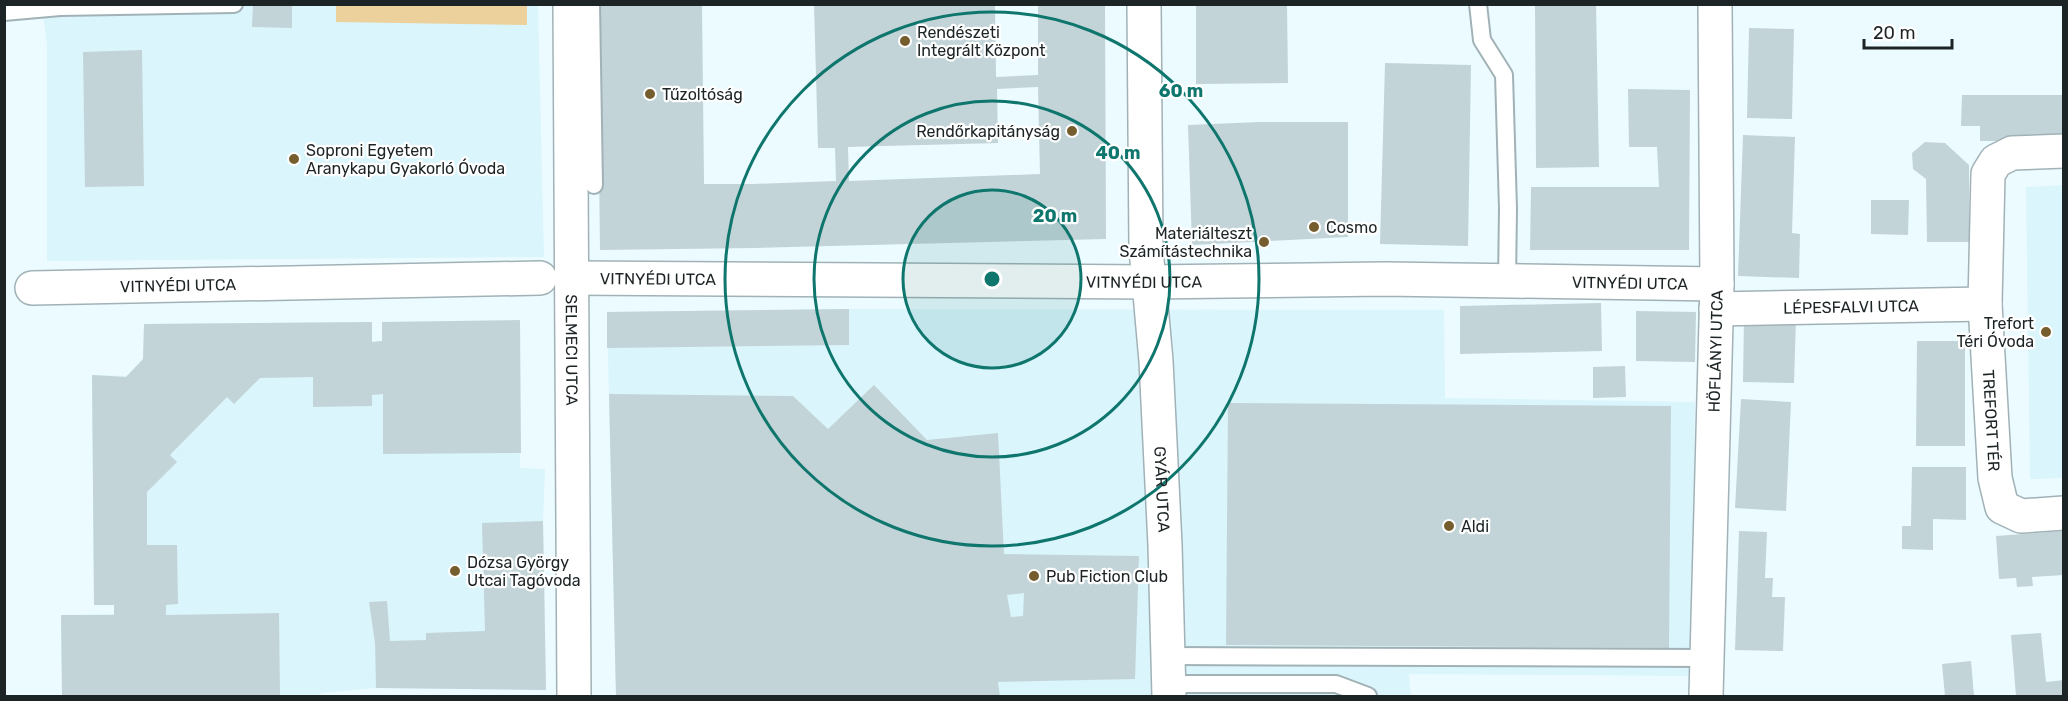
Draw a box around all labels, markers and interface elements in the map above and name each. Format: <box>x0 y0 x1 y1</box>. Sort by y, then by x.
scale bar <box>1864 12 1952 50</box>
text: 20 m <box>1873 22 1915 44</box>
place label: Rendészeti Integrált Központ <box>917 23 1046 60</box>
marker: Rendészeti Integrált Központ <box>898 34 912 48</box>
text: 60 m <box>1159 80 1203 102</box>
place label: Tűzoltóság <box>662 85 743 104</box>
marker: Tűzoltóság <box>643 87 657 101</box>
place label: Rendőrkapitányság <box>916 122 1060 141</box>
marker: Rendőrkapitányság <box>1065 124 1079 138</box>
place label: Soproni Egyetem Aranykapu Gyakorló Óvoda <box>306 141 505 178</box>
text: 40 m <box>1096 142 1140 164</box>
marker: Soproni Egyetem Aranykapu Gyakorló Óvoda <box>287 152 301 166</box>
text: 20 m <box>1033 205 1077 227</box>
place label: Cosmo <box>1326 218 1377 237</box>
marker: Cosmo <box>1307 220 1321 234</box>
place label: Materiálteszt Számítástechnika <box>1119 224 1252 261</box>
marker: Materiálteszt Számítástechnika <box>1257 235 1271 249</box>
street label: VITNYÉDI UTCA <box>600 269 716 289</box>
centre of rings <box>982 269 1002 289</box>
street label: VITNYÉDI UTCA <box>1086 272 1202 292</box>
street label: VITNYÉDI UTCA <box>1572 273 1688 294</box>
street label: VITNYÉDI UTCA <box>120 275 237 296</box>
street label: HÖFLÁNYI UTCA <box>1705 289 1727 413</box>
street label: SELMECI UTCA <box>562 294 581 406</box>
street label: LÉPESFALVI UTCA <box>1783 296 1919 318</box>
place label: Trefort Téri Óvoda <box>1957 314 2034 351</box>
marker: Trefort Téri Óvoda <box>2039 325 2053 339</box>
street label: TREFORT TÉR <box>1979 369 2004 472</box>
street label: GYÁR UTCA <box>1150 446 1173 533</box>
place label: Aldi <box>1461 517 1489 536</box>
marker: Aldi <box>1442 519 1456 533</box>
place label: Dózsa György Utcai Tagóvoda <box>467 553 581 590</box>
marker: Dózsa György Utcai Tagóvoda <box>448 564 462 578</box>
place label: Pub Fiction Club <box>1046 567 1168 586</box>
marker: Pub Fiction Club <box>1027 569 1041 583</box>

